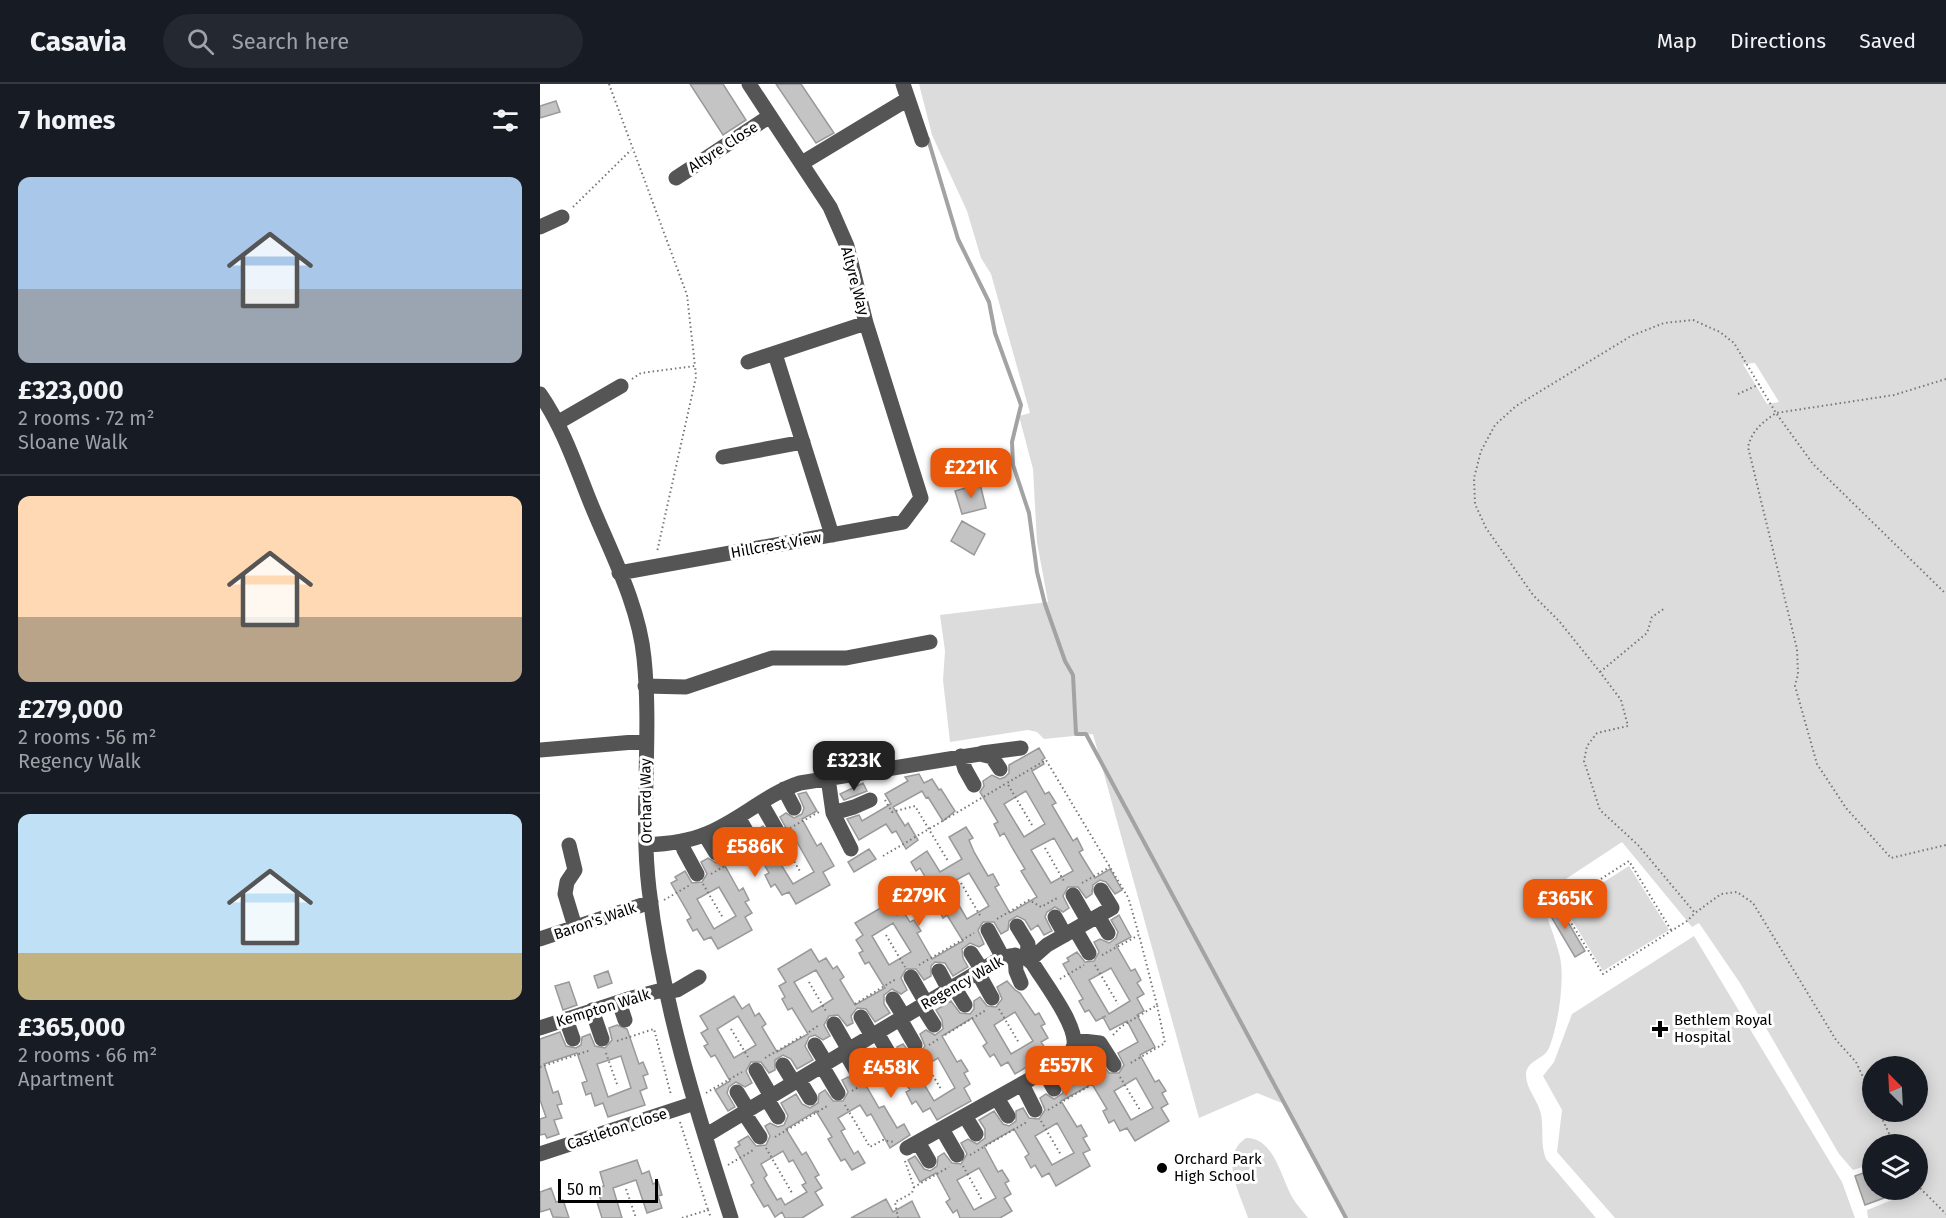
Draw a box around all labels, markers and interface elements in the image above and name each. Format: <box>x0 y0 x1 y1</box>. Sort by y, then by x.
search box <box>163 14 583 68</box>
text: Casavia <box>30 25 127 58</box>
icon: search <box>184 25 217 58</box>
text: Search here <box>232 28 349 55</box>
text: Map <box>1657 28 1697 54</box>
text: Directions <box>1730 28 1826 54</box>
text: Saved <box>1859 28 1916 54</box>
icon: filters <box>489 104 522 137</box>
text: 7 homes <box>18 105 115 136</box>
street label: Altyre Close <box>685 118 761 176</box>
icon: home <box>216 216 324 324</box>
street label: Altyre Way <box>837 245 873 318</box>
text: £323,000 <box>18 375 124 406</box>
text: 2 rooms · 72 m² <box>18 406 154 430</box>
text: Sloane Walk <box>18 430 128 454</box>
pin: £221K <box>929 448 1013 499</box>
text: £221K <box>945 455 997 479</box>
street label: Hillcrest View <box>729 528 823 562</box>
icon: home <box>216 535 324 643</box>
text: £279,000 <box>18 694 123 725</box>
text: 2 rooms · 56 m² <box>18 725 157 749</box>
pin: £323K <box>812 741 896 792</box>
text: £323K <box>827 748 881 772</box>
text: Regency Walk <box>18 749 141 773</box>
street label: Orchard Way <box>636 758 656 844</box>
pin: £586K <box>713 827 797 878</box>
text: £586K <box>727 834 783 858</box>
icon: home <box>216 853 324 961</box>
pin: £279K <box>877 876 961 927</box>
pin: £365K <box>1523 879 1607 930</box>
text: £279K <box>892 883 946 907</box>
text: £365K <box>1537 886 1593 910</box>
street label: Baron's Walk <box>551 898 639 944</box>
street label: Regency Walk <box>918 952 1007 1014</box>
street label: Kempton Walk <box>554 985 652 1031</box>
place label: Bethlem Royal Hospital <box>1674 1011 1773 1046</box>
text: £365,000 <box>18 1012 126 1043</box>
marker: Bethlem Royal Hospital <box>1651 1020 1669 1038</box>
text: 2 rooms · 66 m² <box>18 1043 157 1067</box>
pin: £557K <box>1024 1046 1108 1097</box>
pin: £458K <box>849 1048 933 1099</box>
text: £557K <box>1039 1053 1093 1077</box>
text: £458K <box>863 1055 919 1079</box>
north arrow <box>1862 1056 1928 1122</box>
map controls <box>1862 1056 1928 1200</box>
text: Apartment <box>18 1067 114 1091</box>
street label: Castleton Close <box>565 1104 669 1154</box>
button: layers <box>1862 1134 1928 1200</box>
place label: Orchard Park High School <box>1174 1150 1262 1185</box>
marker: Orchard Park High School <box>1155 1161 1169 1175</box>
scale bar <box>558 1176 658 1204</box>
text: 50 m <box>567 1180 602 1199</box>

